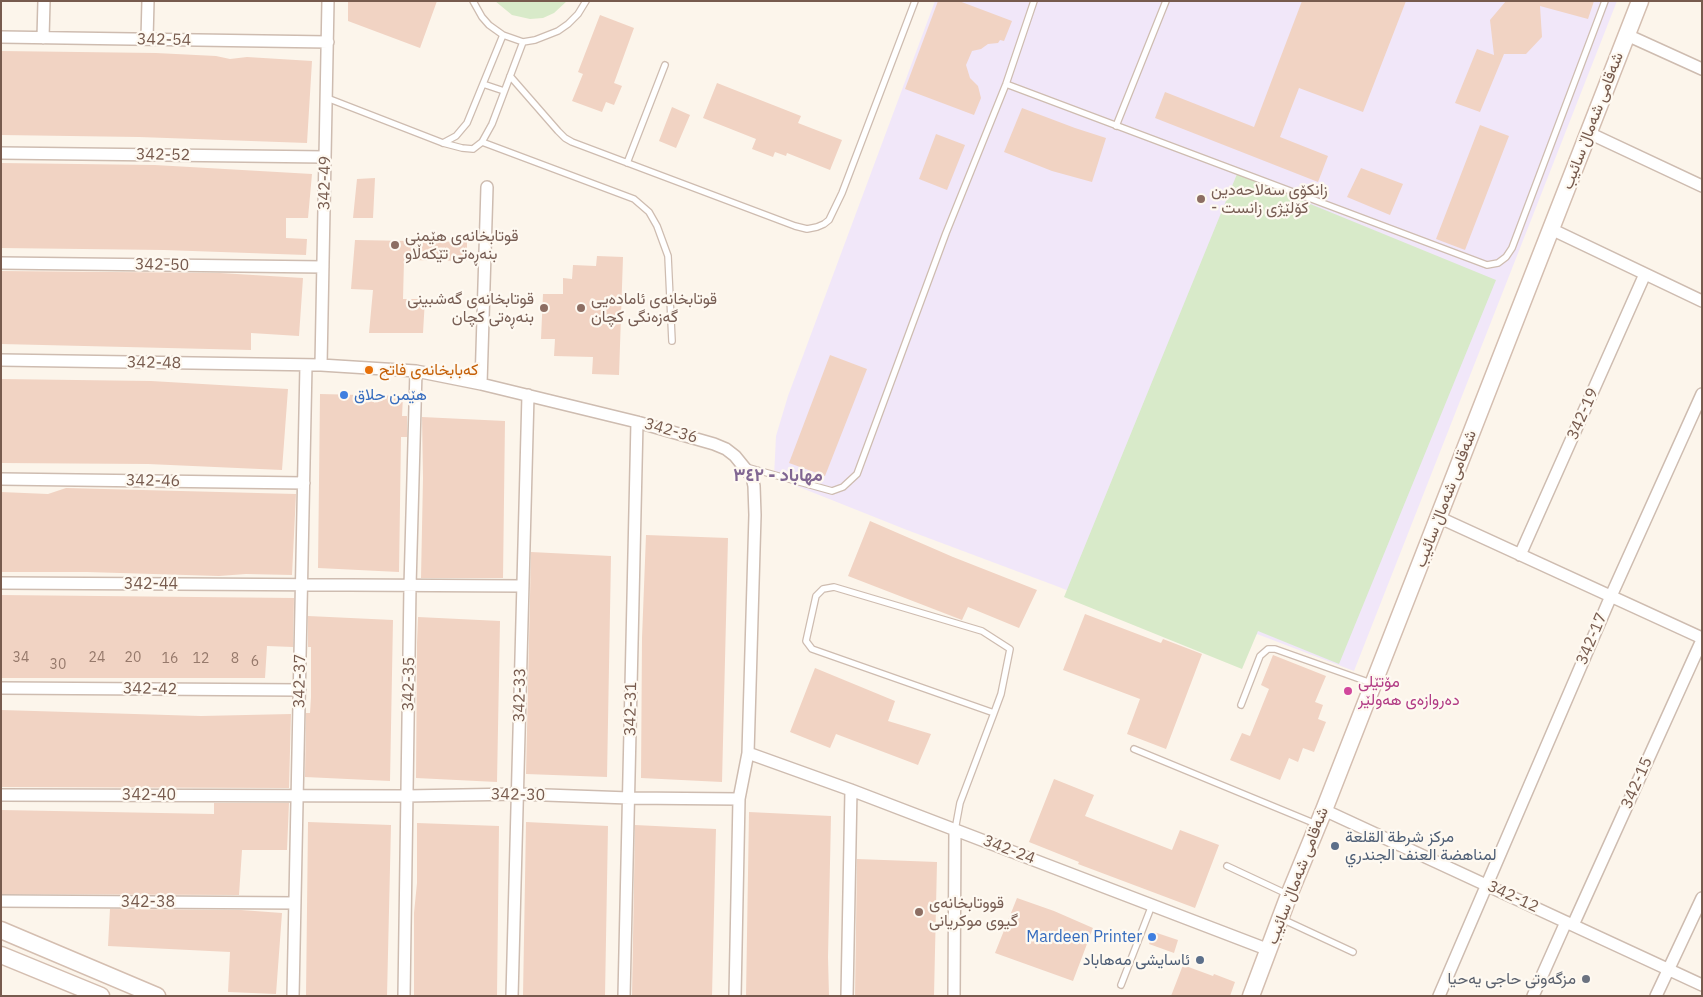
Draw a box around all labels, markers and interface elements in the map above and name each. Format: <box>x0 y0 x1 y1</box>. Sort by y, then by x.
street label: 342-54 <box>137 30 191 50</box>
street label: شەقامی شەماڵ سائیب <box>1558 50 1628 192</box>
street label: 342-52 <box>136 145 190 165</box>
street label: 342-49 <box>315 156 335 210</box>
place label: زانکۆی سەلاحەدین - کۆلێژی زانست <box>1211 180 1328 218</box>
marker: زانکۆی سەلاحەدین - کۆلێژی زانست <box>1195 193 1207 205</box>
place label: قوتابخانەی هێمنی بنەڕەتی تێکەڵاو <box>405 226 519 264</box>
marker: قوتابخانەی هێمنی بنەڕەتی تێکەڵاو <box>389 239 401 251</box>
street label: 342-50 <box>135 255 189 275</box>
place label: قوتابخانەی گەشبینی بنەڕەتی کچان <box>407 289 534 327</box>
place label: قوتابخانەی ئامادەیی گەزەنگی کچان <box>591 289 717 327</box>
marker: قوتابخانەی گەشبینی بنەڕەتی کچان <box>538 302 550 314</box>
marker: قوتابخانەی ئامادەیی گەزەنگی کچان <box>575 302 587 314</box>
street label: 342-48 <box>127 353 181 373</box>
place label: كەبابخانەی فاتح <box>379 360 478 380</box>
marker: كەبابخانەی فاتح <box>363 364 375 376</box>
place label: هێمن حلاق <box>354 385 427 405</box>
street label: 342-19 <box>1563 385 1603 443</box>
marker: هێمن حلاق <box>338 389 350 401</box>
street label: 342-36 <box>642 414 700 448</box>
street label: شەقامی شەماڵ سائیب <box>1411 428 1481 570</box>
district label: مهاباد - ٣٤٢ <box>733 465 823 487</box>
street label: 342-46 <box>126 471 180 491</box>
street label: 342-44 <box>124 574 178 594</box>
street label: 342-17 <box>1573 610 1611 668</box>
house number: 34 <box>13 650 29 666</box>
house number: 24 <box>89 650 105 666</box>
house number: 20 <box>125 650 141 666</box>
house number: 16 <box>162 651 178 667</box>
house number: 12 <box>193 651 209 667</box>
house number: 8 <box>231 651 239 667</box>
house number: 6 <box>251 654 259 670</box>
street label: 342-37 <box>290 654 310 708</box>
house number: 30 <box>50 657 66 673</box>
street label: 342-35 <box>399 657 419 711</box>
street label: 342-33 <box>510 668 530 722</box>
place label: مۆتێلی دەروازەی هەولێر <box>1358 672 1460 710</box>
street label: 342-42 <box>123 679 177 699</box>
street label: 342-31 <box>621 682 641 736</box>
marker: مۆتێلی دەروازەی هەولێر <box>1342 685 1354 697</box>
street label: 342-15 <box>1617 754 1657 812</box>
street label: 342-40 <box>122 785 176 805</box>
street label: 342-30 <box>491 785 545 805</box>
street label: شەقامی شەماڵ سائیب <box>1263 805 1333 947</box>
place label: مركز شرطة القلعة لمناهضة العنف الجندري <box>1345 827 1497 865</box>
street label: 342-24 <box>980 831 1038 869</box>
marker: مركز شرطة القلعة لمناهضة العنف الجندري <box>1329 840 1341 852</box>
street label: 342-12 <box>1484 877 1542 917</box>
street label: 342-38 <box>121 892 175 912</box>
place label: قووتابخانەی گيوی موكريانی <box>929 893 1018 931</box>
marker: قووتابخانەی گيوی موكريانی <box>913 906 925 918</box>
place label: Mardeen Printer <box>1026 927 1142 947</box>
marker: Mardeen Printer <box>1146 931 1158 943</box>
place label: ئاسایشی مەهاباد <box>1083 950 1190 970</box>
marker: ئاسایشی مەهاباد <box>1194 954 1206 966</box>
place label: مزگەوتی حاجی یەحیا <box>1447 969 1576 989</box>
marker: مزگەوتی حاجی یەحیا <box>1580 973 1592 985</box>

